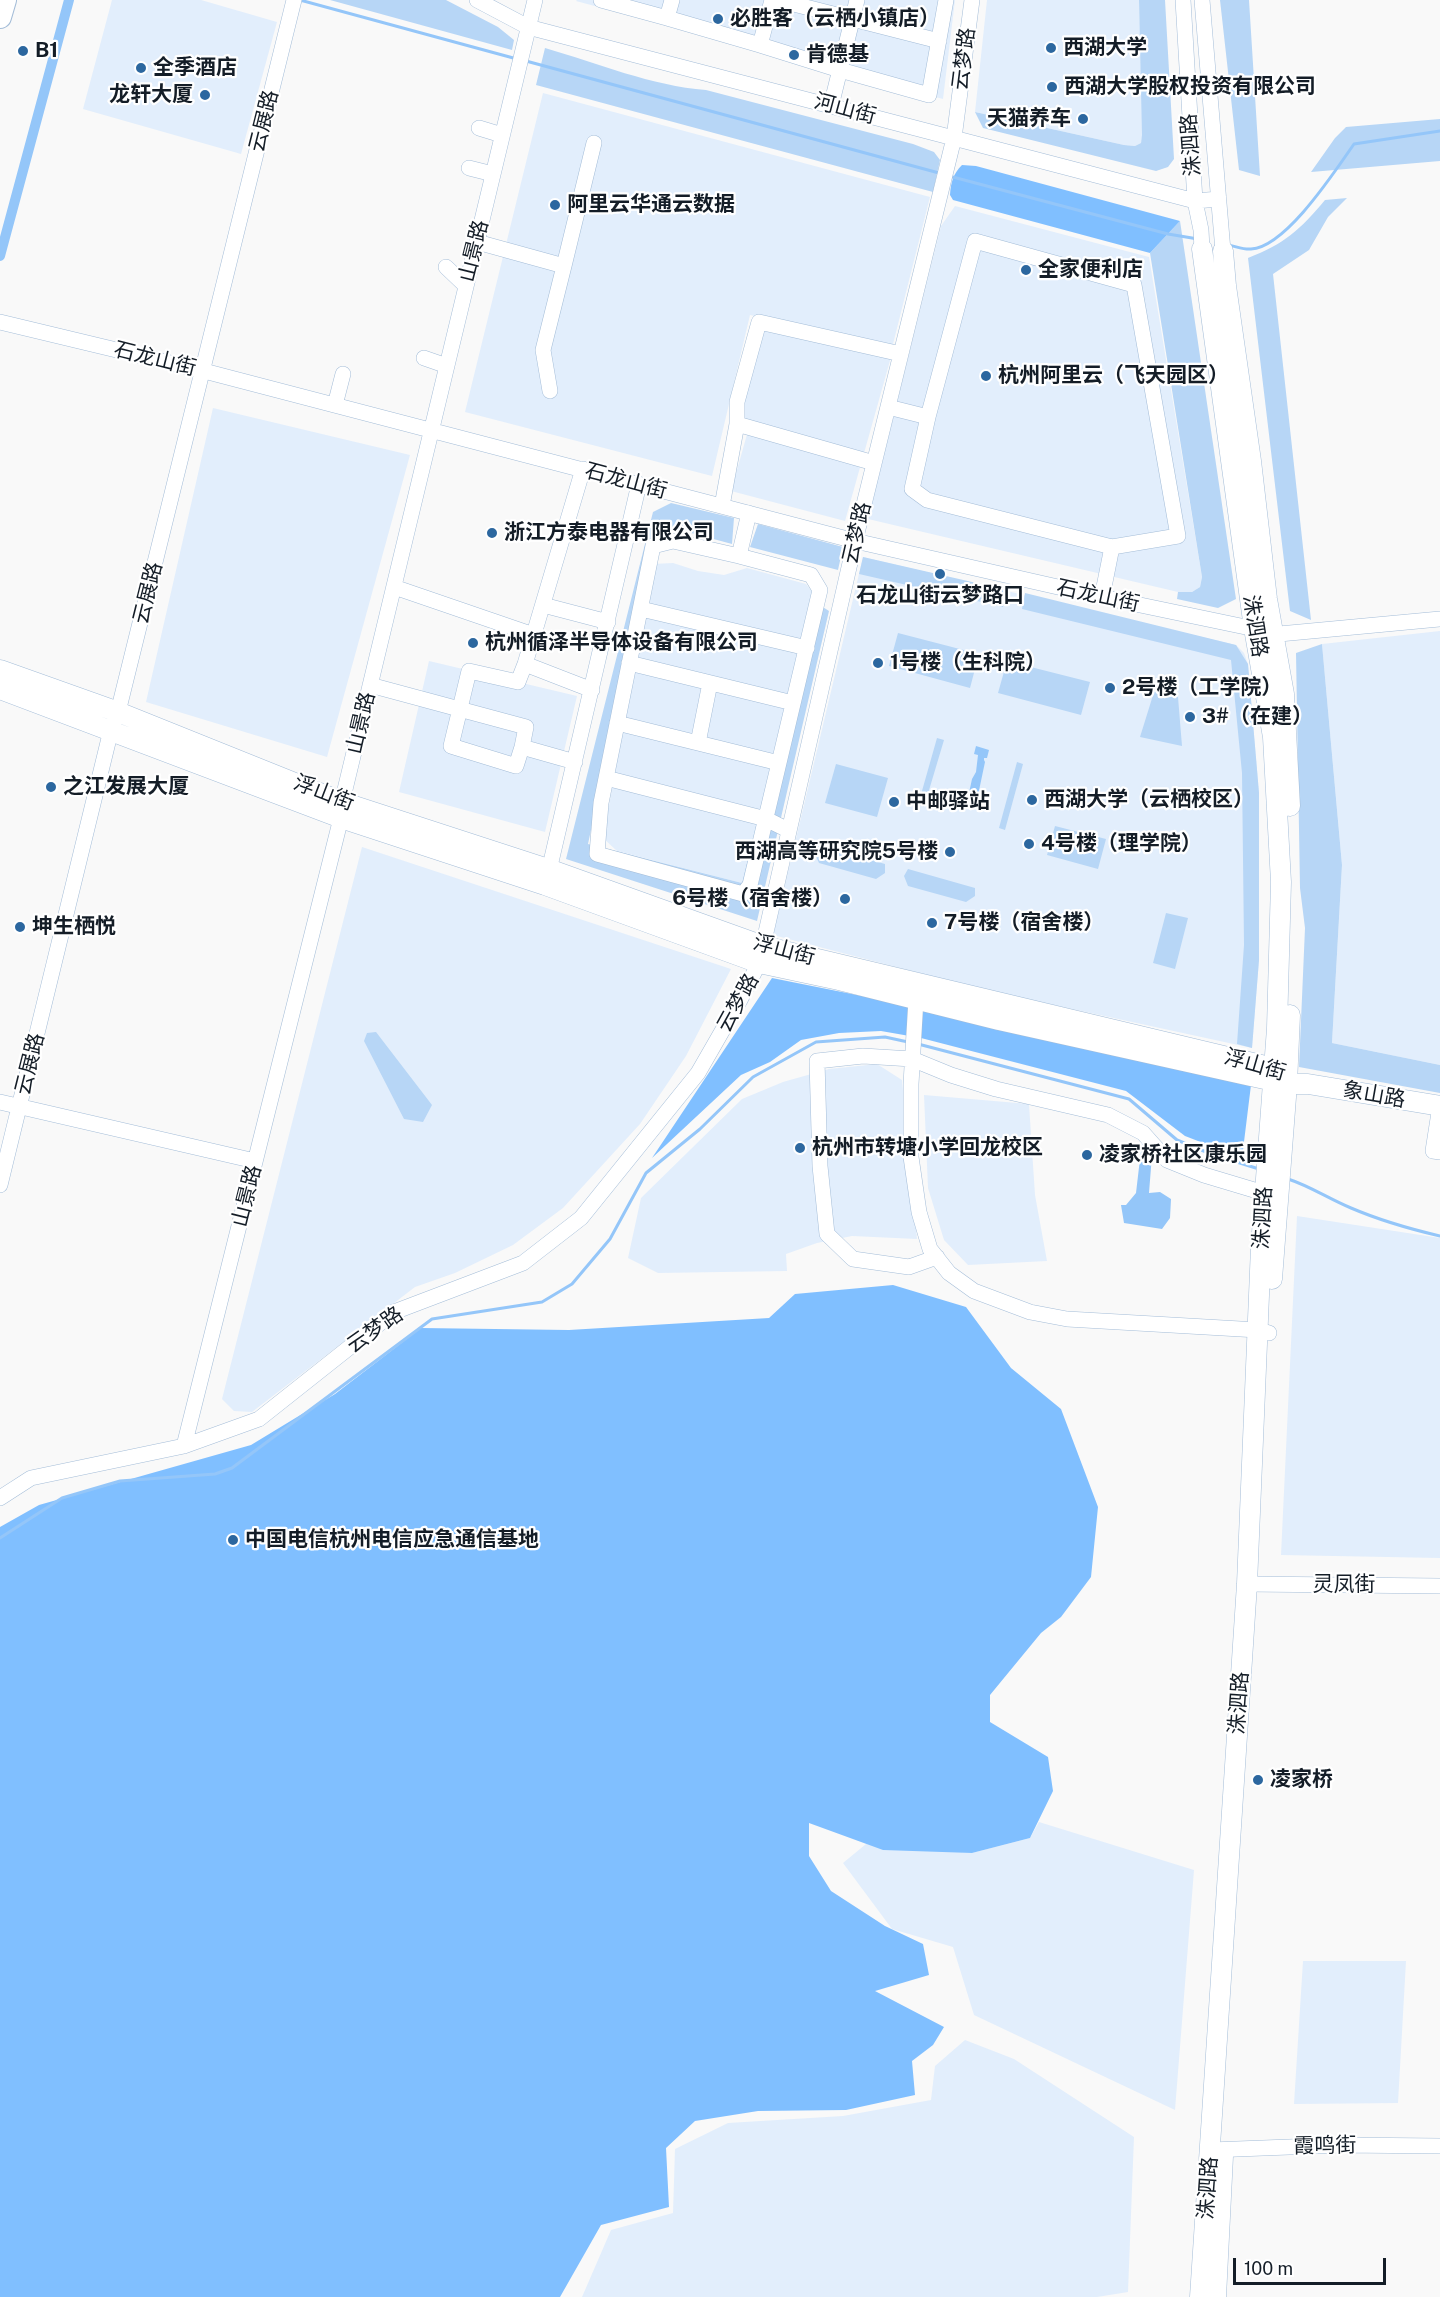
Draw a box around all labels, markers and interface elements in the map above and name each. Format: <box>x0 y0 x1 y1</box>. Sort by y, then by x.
place label: 必胜客（云栖小镇店） <box>730 6 940 32</box>
marker: 必胜客（云栖小镇店） <box>711 12 725 26</box>
street label: 云梦路 <box>948 26 980 92</box>
place label: 西湖大学 <box>1063 35 1147 61</box>
place label: B1 <box>35 38 58 64</box>
marker: 西湖大学 <box>1044 41 1058 55</box>
place label: 肯德基 <box>806 42 869 68</box>
marker: B1 <box>16 44 30 58</box>
marker: 肯德基 <box>787 48 801 62</box>
place label: 全季酒店 <box>153 55 237 81</box>
marker: 全季酒店 <box>134 61 148 75</box>
place label: 西湖大学股权投资有限公司 <box>1064 74 1316 100</box>
marker: 西湖大学股权投资有限公司 <box>1045 80 1059 94</box>
place label: 龙轩大厦 <box>109 82 193 108</box>
street label: 云展路 <box>244 87 284 155</box>
marker: 龙轩大厦 <box>198 88 212 102</box>
street label: 河山街 <box>811 89 879 129</box>
place label: 天猫养车 <box>987 106 1071 132</box>
marker: 天猫养车 <box>1076 112 1090 126</box>
street label: 洙泗路 <box>1176 113 1206 177</box>
place label: 阿里云华通云数据 <box>567 192 735 218</box>
marker: 阿里云华通云数据 <box>548 198 562 212</box>
street label: 山景路 <box>454 217 494 285</box>
place label: 全家便利店 <box>1038 257 1143 283</box>
marker: 全家便利店 <box>1019 263 1033 277</box>
street label: 石龙山街 <box>111 337 199 381</box>
place label: 杭州阿里云（飞天园区） <box>998 363 1229 389</box>
marker: 杭州阿里云（飞天园区） <box>979 369 993 383</box>
street label: 石龙山街 <box>582 458 670 504</box>
street label: 云梦路 <box>838 499 876 567</box>
place label: 浙江方泰电器有限公司 <box>504 520 714 546</box>
marker: 浙江方泰电器有限公司 <box>485 526 499 540</box>
street label: 云展路 <box>128 559 168 627</box>
marker: 石龙山街云梦路口 <box>933 567 947 581</box>
street label: 石龙山街 <box>1054 575 1142 617</box>
place label: 石龙山街云梦路口 <box>856 583 1024 609</box>
street label: 洙泗路 <box>1238 593 1272 659</box>
place label: 杭州循泽半导体设备有限公司 <box>485 630 758 656</box>
marker: 杭州循泽半导体设备有限公司 <box>466 636 480 650</box>
place label: 1号楼（生科院） <box>890 650 1046 676</box>
marker: 1号楼（生科院） <box>871 656 885 670</box>
place label: 2号楼（工学院） <box>1122 675 1282 701</box>
marker: 2号楼（工学院） <box>1103 681 1117 695</box>
street label: 山景路 <box>342 689 380 757</box>
place label: 3#（在建） <box>1202 704 1313 730</box>
marker: 3#（在建） <box>1183 710 1197 724</box>
street label: 浮山街 <box>290 770 358 816</box>
place label: 之江发展大厦 <box>63 774 189 800</box>
marker: 之江发展大厦 <box>44 780 58 794</box>
place label: 西湖大学（云栖校区） <box>1044 787 1254 813</box>
place label: 中邮驿站 <box>906 789 990 815</box>
marker: 西湖大学（云栖校区） <box>1025 793 1039 807</box>
marker: 中邮驿站 <box>887 795 901 809</box>
place label: 4号楼（理学院） <box>1041 831 1202 857</box>
marker: 4号楼（理学院） <box>1022 837 1036 851</box>
place label: 西湖高等研究院5号楼 <box>735 839 938 865</box>
marker: 西湖高等研究院5号楼 <box>943 845 957 859</box>
place label: 6号楼（宿舍楼） <box>672 886 833 912</box>
marker: 6号楼（宿舍楼） <box>838 892 852 906</box>
place label: 7号楼（宿舍楼） <box>944 910 1104 936</box>
place label: 坤生栖悦 <box>32 914 116 940</box>
marker: 7号楼（宿舍楼） <box>925 916 939 930</box>
marker: 坤生栖悦 <box>13 920 27 934</box>
street label: 浮山街 <box>750 930 818 970</box>
street label: 云梦路 <box>712 969 764 1037</box>
street label: 云展路 <box>10 1030 50 1098</box>
street label: 浮山街 <box>1221 1044 1289 1086</box>
street label: 象山路 <box>1341 1077 1407 1113</box>
place label: 杭州市转塘小学回龙校区 <box>812 1135 1043 1161</box>
marker: 杭州市转塘小学回龙校区 <box>793 1141 807 1155</box>
place label: 凌家桥社区康乐园 <box>1099 1142 1267 1168</box>
marker: 凌家桥社区康乐园 <box>1080 1148 1094 1162</box>
street label: 山景路 <box>227 1162 267 1230</box>
street label: 洙泗路 <box>1249 1186 1277 1250</box>
street label: 云梦路 <box>342 1302 408 1358</box>
place label: 中国电信杭州电信应急通信基地 <box>245 1527 539 1553</box>
marker: 中国电信杭州电信应急通信基地 <box>226 1533 240 1547</box>
street label: 灵凤街 <box>1313 1572 1375 1598</box>
street label: 洙泗路 <box>1224 1671 1254 1735</box>
place label: 凌家桥 <box>1270 1767 1333 1793</box>
marker: 凌家桥 <box>1251 1773 1265 1787</box>
street label: 霞鸣街 <box>1293 2133 1357 2159</box>
street label: 洙泗路 <box>1193 2156 1223 2220</box>
scale bar <box>1236 2246 1389 2284</box>
text: 100 m <box>1244 2258 1293 2279</box>

